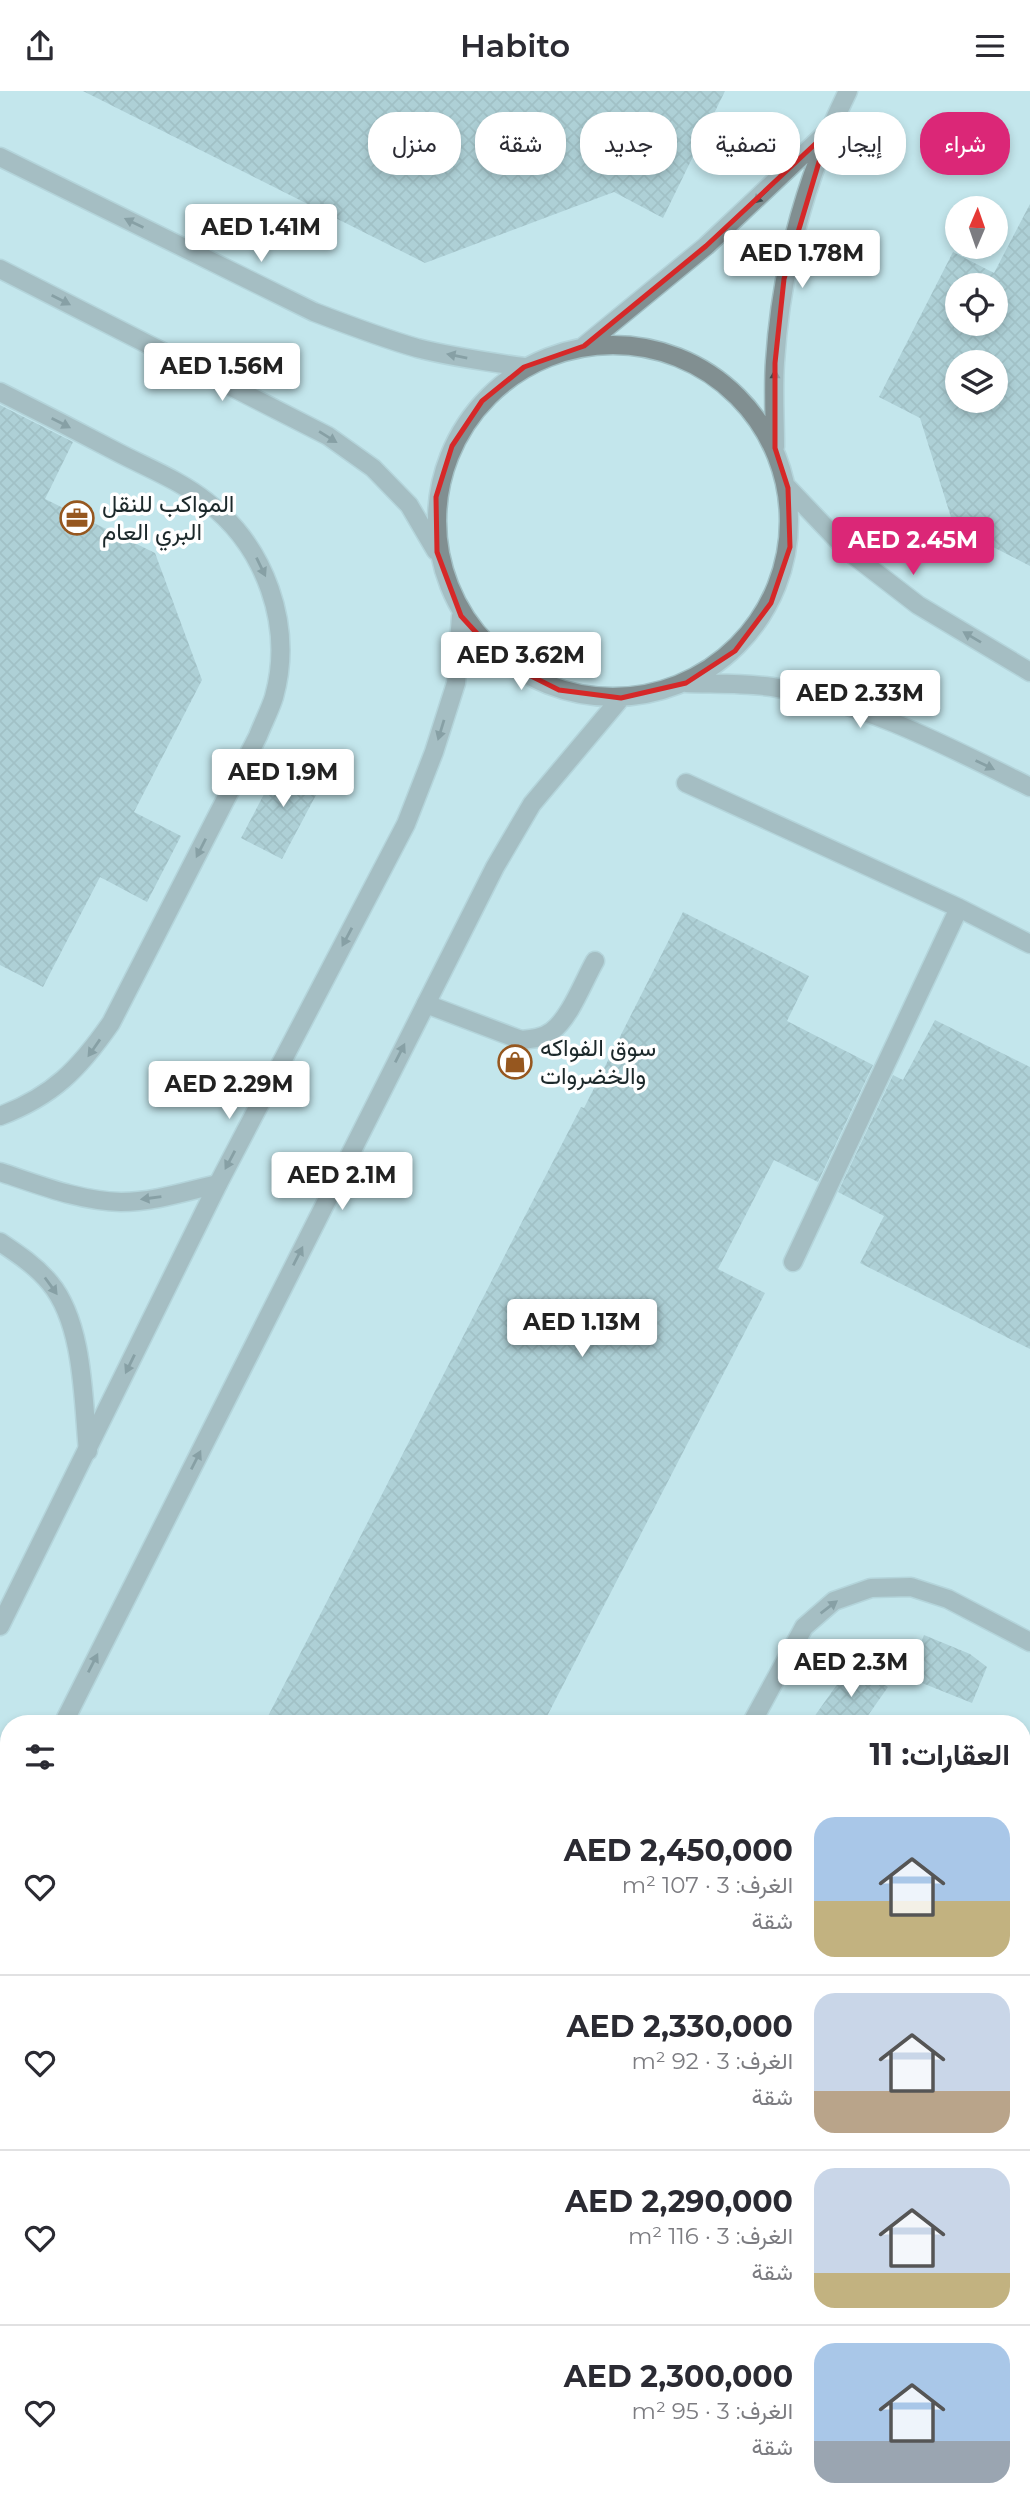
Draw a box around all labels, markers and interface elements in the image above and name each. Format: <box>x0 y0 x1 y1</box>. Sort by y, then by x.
text: Habito <box>460 26 570 65</box>
icon: share <box>21 27 59 65</box>
icon: menu <box>971 27 1009 65</box>
chip: منزل <box>368 112 461 175</box>
chip: شقة <box>475 112 566 175</box>
chip: جديد <box>580 112 677 175</box>
chip: تصفية <box>691 112 800 175</box>
chip: إيجار <box>814 112 906 175</box>
chip: شراء <box>920 112 1010 175</box>
one-way arrow <box>752 188 770 204</box>
north arrow <box>945 196 1008 259</box>
map controls <box>945 196 1008 413</box>
pin: AED 1.41M <box>181 205 341 264</box>
text: AED 1.41M <box>201 213 321 241</box>
one-way arrow <box>124 218 144 229</box>
pin: AED 1.78M <box>722 231 882 290</box>
text: AED 1.78M <box>740 239 864 267</box>
button: locate <box>945 273 1008 336</box>
one-way arrow <box>51 294 71 305</box>
pin: AED 1.56M <box>142 343 302 403</box>
button: layers <box>945 350 1008 413</box>
one-way arrow <box>446 351 468 362</box>
text: AED 1.56M <box>160 352 284 380</box>
one-way arrow <box>769 369 781 391</box>
one-way arrow <box>51 417 71 428</box>
one-way arrow <box>319 431 338 444</box>
place label: المواكب للنقل البري العام <box>102 489 234 551</box>
office icon: المواكب للنقل البري العام <box>58 499 96 537</box>
pin: AED 2.45M <box>833 517 993 577</box>
text: AED 2.45M <box>848 526 978 554</box>
one-way arrow <box>255 557 266 577</box>
one-way arrow <box>962 631 981 644</box>
pin: AED 3.62M <box>441 633 601 692</box>
text: AED 3.62M <box>457 641 585 669</box>
pin: AED 2.33M <box>780 671 940 730</box>
text: AED 2.33M <box>796 679 924 707</box>
one-way arrow <box>435 720 446 741</box>
pin: AED 1.9M <box>211 749 355 809</box>
text: AED 1.9M <box>228 758 338 786</box>
one-way arrow <box>974 760 995 771</box>
one-way arrow <box>195 838 207 857</box>
one-way arrow <box>341 927 353 947</box>
place label: سوق الفواكه والخضروات <box>540 1033 656 1091</box>
one-way arrow <box>87 1039 101 1057</box>
one-way arrow <box>395 1043 406 1063</box>
shop icon: سوق الفواكه والخضروات <box>496 1043 534 1081</box>
pin: AED 2.29M <box>149 1061 309 1121</box>
text: AED 2.29M <box>165 1070 293 1098</box>
one-way arrow <box>224 1150 236 1170</box>
pin: AED 2.1M <box>270 1153 414 1212</box>
text: AED 2.1M <box>288 1161 397 1189</box>
one-way arrow <box>140 1193 162 1204</box>
one-way arrow <box>292 1246 303 1266</box>
one-way arrow <box>44 1277 58 1296</box>
pin: AED 1.13M <box>502 1299 662 1359</box>
text: AED 1.13M <box>523 1308 641 1336</box>
one-way arrow <box>124 1354 135 1374</box>
one-way arrow <box>190 1450 201 1470</box>
one-way arrow <box>819 1600 837 1615</box>
pin: AED 2.3M <box>779 1639 923 1699</box>
text: AED 2.3M <box>794 1648 908 1676</box>
one-way arrow <box>88 1653 99 1673</box>
text: العقارات: 11 <box>870 1736 1010 1773</box>
icon: filters <box>21 1738 59 1776</box>
text: AED 2,450,000 <box>564 1832 793 1869</box>
icon: home <box>870 1845 954 1929</box>
icon: heart <box>21 1868 59 1906</box>
text: الغرف: 3 · 107 m² <box>622 1871 793 1899</box>
text: شقة <box>751 1907 793 1935</box>
text: AED 2,330,000 <box>567 2008 793 2045</box>
icon: home <box>870 2021 954 2105</box>
icon: heart <box>21 2044 59 2082</box>
text: الغرف: 3 · 92 m² <box>631 2047 793 2075</box>
text: شقة <box>751 2083 793 2111</box>
text: AED 2,290,000 <box>565 2183 793 2220</box>
icon: home <box>870 2196 954 2280</box>
icon: heart <box>21 2219 59 2257</box>
text: الغرف: 3 · 116 m² <box>628 2222 793 2250</box>
text: شقة <box>751 2258 793 2286</box>
text: AED 2,300,000 <box>564 2358 793 2395</box>
icon: home <box>870 2371 954 2455</box>
icon: heart <box>21 2394 59 2432</box>
text: الغرف: 3 · 95 m² <box>632 2397 793 2425</box>
text: شقة <box>751 2433 793 2461</box>

